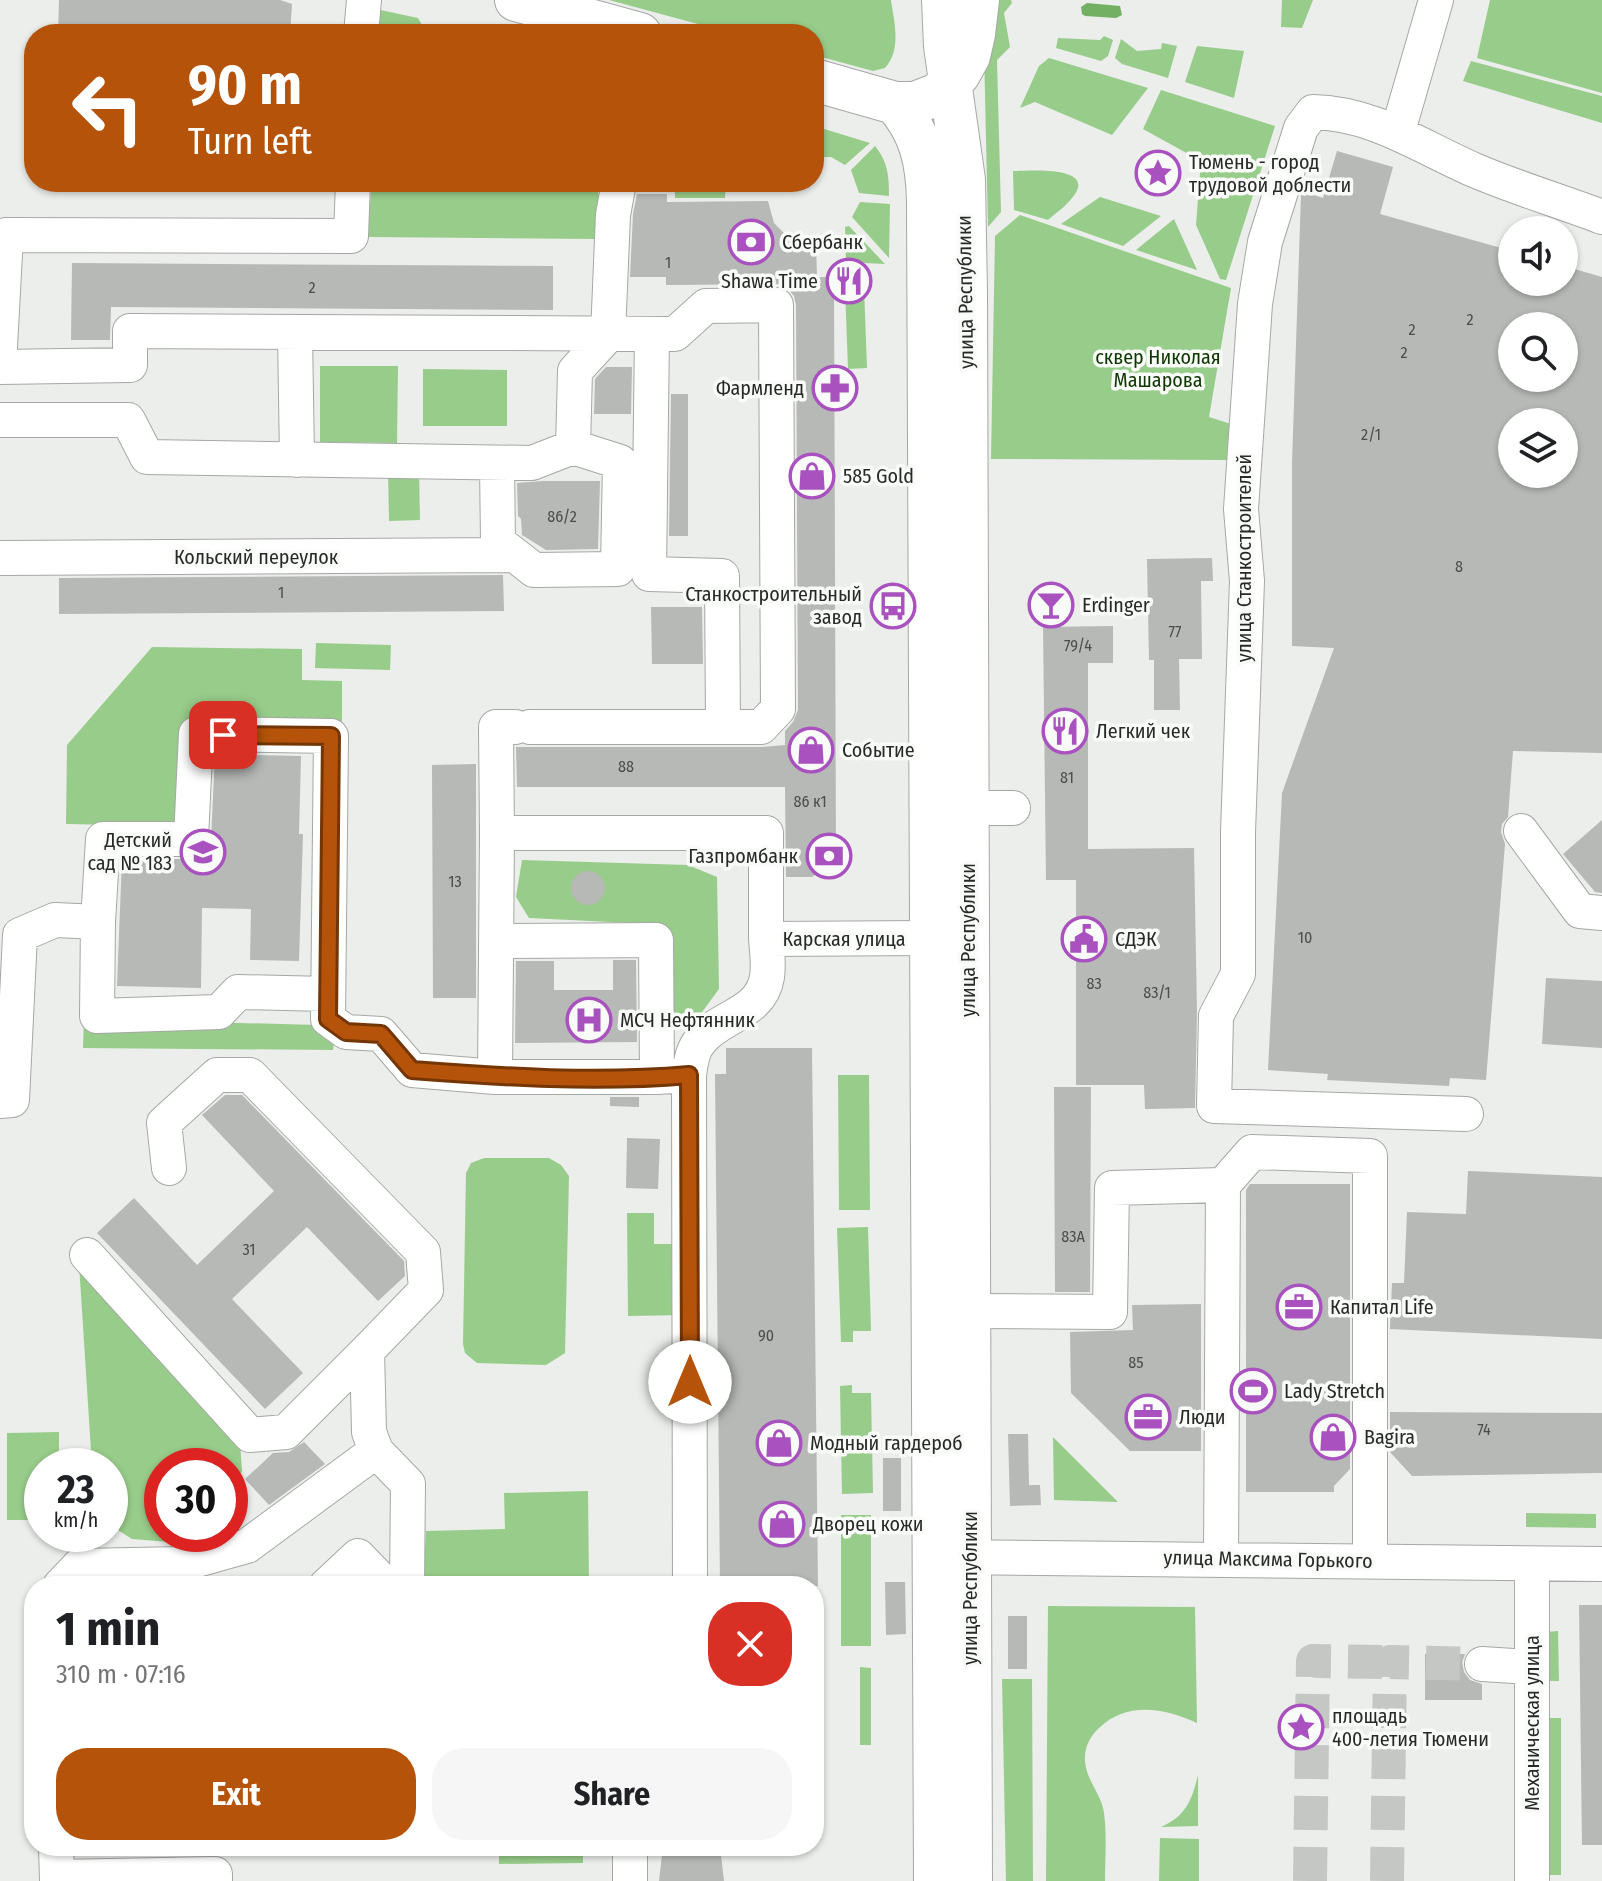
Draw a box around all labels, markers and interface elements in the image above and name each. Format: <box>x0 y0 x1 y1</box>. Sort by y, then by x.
text: 90 m <box>188 52 302 119</box>
icon: left <box>56 56 160 160</box>
text: Turn left <box>188 120 312 164</box>
place icon: Тюмень - город трудовой доблести <box>1134 149 1182 197</box>
place label: Тюмень - город трудовой доблести <box>1189 150 1351 197</box>
street label: улица Республики <box>952 215 978 369</box>
map controls <box>1498 216 1578 488</box>
button: sound <box>1498 216 1578 296</box>
bank icon: Сбербанк <box>727 218 775 266</box>
place label: Сбербанк <box>782 230 863 254</box>
house number: 1 <box>665 253 671 272</box>
restaurant icon: Shawa Time <box>825 257 873 305</box>
place label: Shawa Time <box>721 269 818 293</box>
house number: 2 <box>308 278 316 297</box>
house number: 2 <box>1466 310 1474 329</box>
button: search <box>1498 312 1578 392</box>
house number: 2 <box>1408 320 1416 339</box>
house number: 2 <box>1400 343 1408 362</box>
park label: сквер Николая Машарова <box>1095 345 1221 392</box>
pharmacy icon: Фармленд <box>811 364 859 412</box>
place label: Фармленд <box>716 376 804 400</box>
button: layers <box>1498 408 1578 488</box>
house number: 2/1 <box>1361 425 1381 444</box>
shop icon: 585 Gold <box>788 452 836 500</box>
street label: улица Станкостроителей <box>1232 454 1256 662</box>
place label: 585 Gold <box>843 464 914 488</box>
house number: 86/2 <box>547 507 577 526</box>
street label: Кольский переулок <box>174 545 339 569</box>
house number: 8 <box>1455 557 1463 576</box>
bar icon: Erdinger <box>1027 581 1075 629</box>
place label: Станкостроительный завод <box>685 582 862 629</box>
bus stop icon: Станкостроительный завод <box>869 582 917 630</box>
house number: 1 <box>278 583 284 602</box>
place label: Erdinger <box>1082 593 1150 617</box>
house number: 77 <box>1168 622 1182 641</box>
house number: 79/4 <box>1064 636 1092 655</box>
pin <box>189 701 257 769</box>
restaurant icon: Легкий чек <box>1041 707 1089 755</box>
icon: arrive <box>201 713 245 757</box>
place label: Легкий чек <box>1096 719 1191 743</box>
shop icon: Событие <box>787 726 835 774</box>
place label: Событие <box>842 738 915 762</box>
house number: 88 <box>618 757 634 776</box>
house number: 81 <box>1060 768 1074 787</box>
house number: 86 к1 <box>793 792 827 811</box>
place label: Детский сад № 183 <box>87 828 172 875</box>
school or university icon: Детский сад № 183 <box>179 828 227 876</box>
bank icon: Газпромбанк <box>805 832 853 880</box>
place label: Газпромбанк <box>688 844 799 868</box>
street label: улица Республики <box>956 863 980 1017</box>
house number: 13 <box>448 872 462 891</box>
public building icon: СДЭК <box>1060 915 1108 963</box>
street label: Карская улица <box>782 927 906 951</box>
place label: СДЭК <box>1115 927 1157 951</box>
house number: 10 <box>1298 928 1312 947</box>
house number: 83 <box>1086 974 1102 993</box>
house number: 83/1 <box>1143 983 1171 1002</box>
hospital icon: МСЧ Нефтянник <box>565 996 613 1044</box>
place label: МСЧ Нефтянник <box>620 1008 756 1032</box>
house number: 83А <box>1061 1227 1085 1246</box>
house number: 31 <box>242 1240 256 1259</box>
office icon: Капитал Life <box>1275 1283 1323 1331</box>
place label: Капитал Life <box>1330 1295 1434 1319</box>
house number: 90 <box>758 1326 774 1345</box>
position arrow <box>648 1340 732 1424</box>
house number: 85 <box>1128 1353 1144 1372</box>
sports icon: Lady Stretch <box>1229 1367 1277 1415</box>
place label: Lady Stretch <box>1284 1379 1385 1403</box>
office icon: Люди <box>1124 1393 1172 1441</box>
place label: Люди <box>1179 1405 1226 1429</box>
shop icon: Bagira <box>1309 1413 1357 1461</box>
shop icon: Модный гардероб <box>755 1419 803 1467</box>
house number: 74 <box>1477 1420 1491 1439</box>
place label: Bagira <box>1364 1425 1415 1449</box>
place label: Модный гардероб <box>810 1431 963 1455</box>
speed limit sign: 30 <box>144 1448 248 1552</box>
text: 23 <box>57 1466 95 1514</box>
shop icon: Дворец кожи <box>758 1500 806 1548</box>
text: km/h <box>54 1508 98 1532</box>
street label: улица Республики <box>958 1511 982 1665</box>
place label: Дворец кожи <box>812 1512 924 1536</box>
street label: улица Максима Горького <box>1163 1545 1373 1573</box>
text: 1 min <box>56 1600 161 1658</box>
button: close <box>708 1602 792 1686</box>
street label: Механическая улица <box>1520 1635 1544 1811</box>
text: 310 m · 07:16 <box>56 1659 186 1690</box>
place icon: площадь 400-летия Тюмени <box>1277 1703 1325 1751</box>
place label: площадь 400-летия Тюмени <box>1332 1704 1489 1751</box>
button: Exit <box>56 1748 416 1840</box>
button: Share <box>432 1748 792 1840</box>

